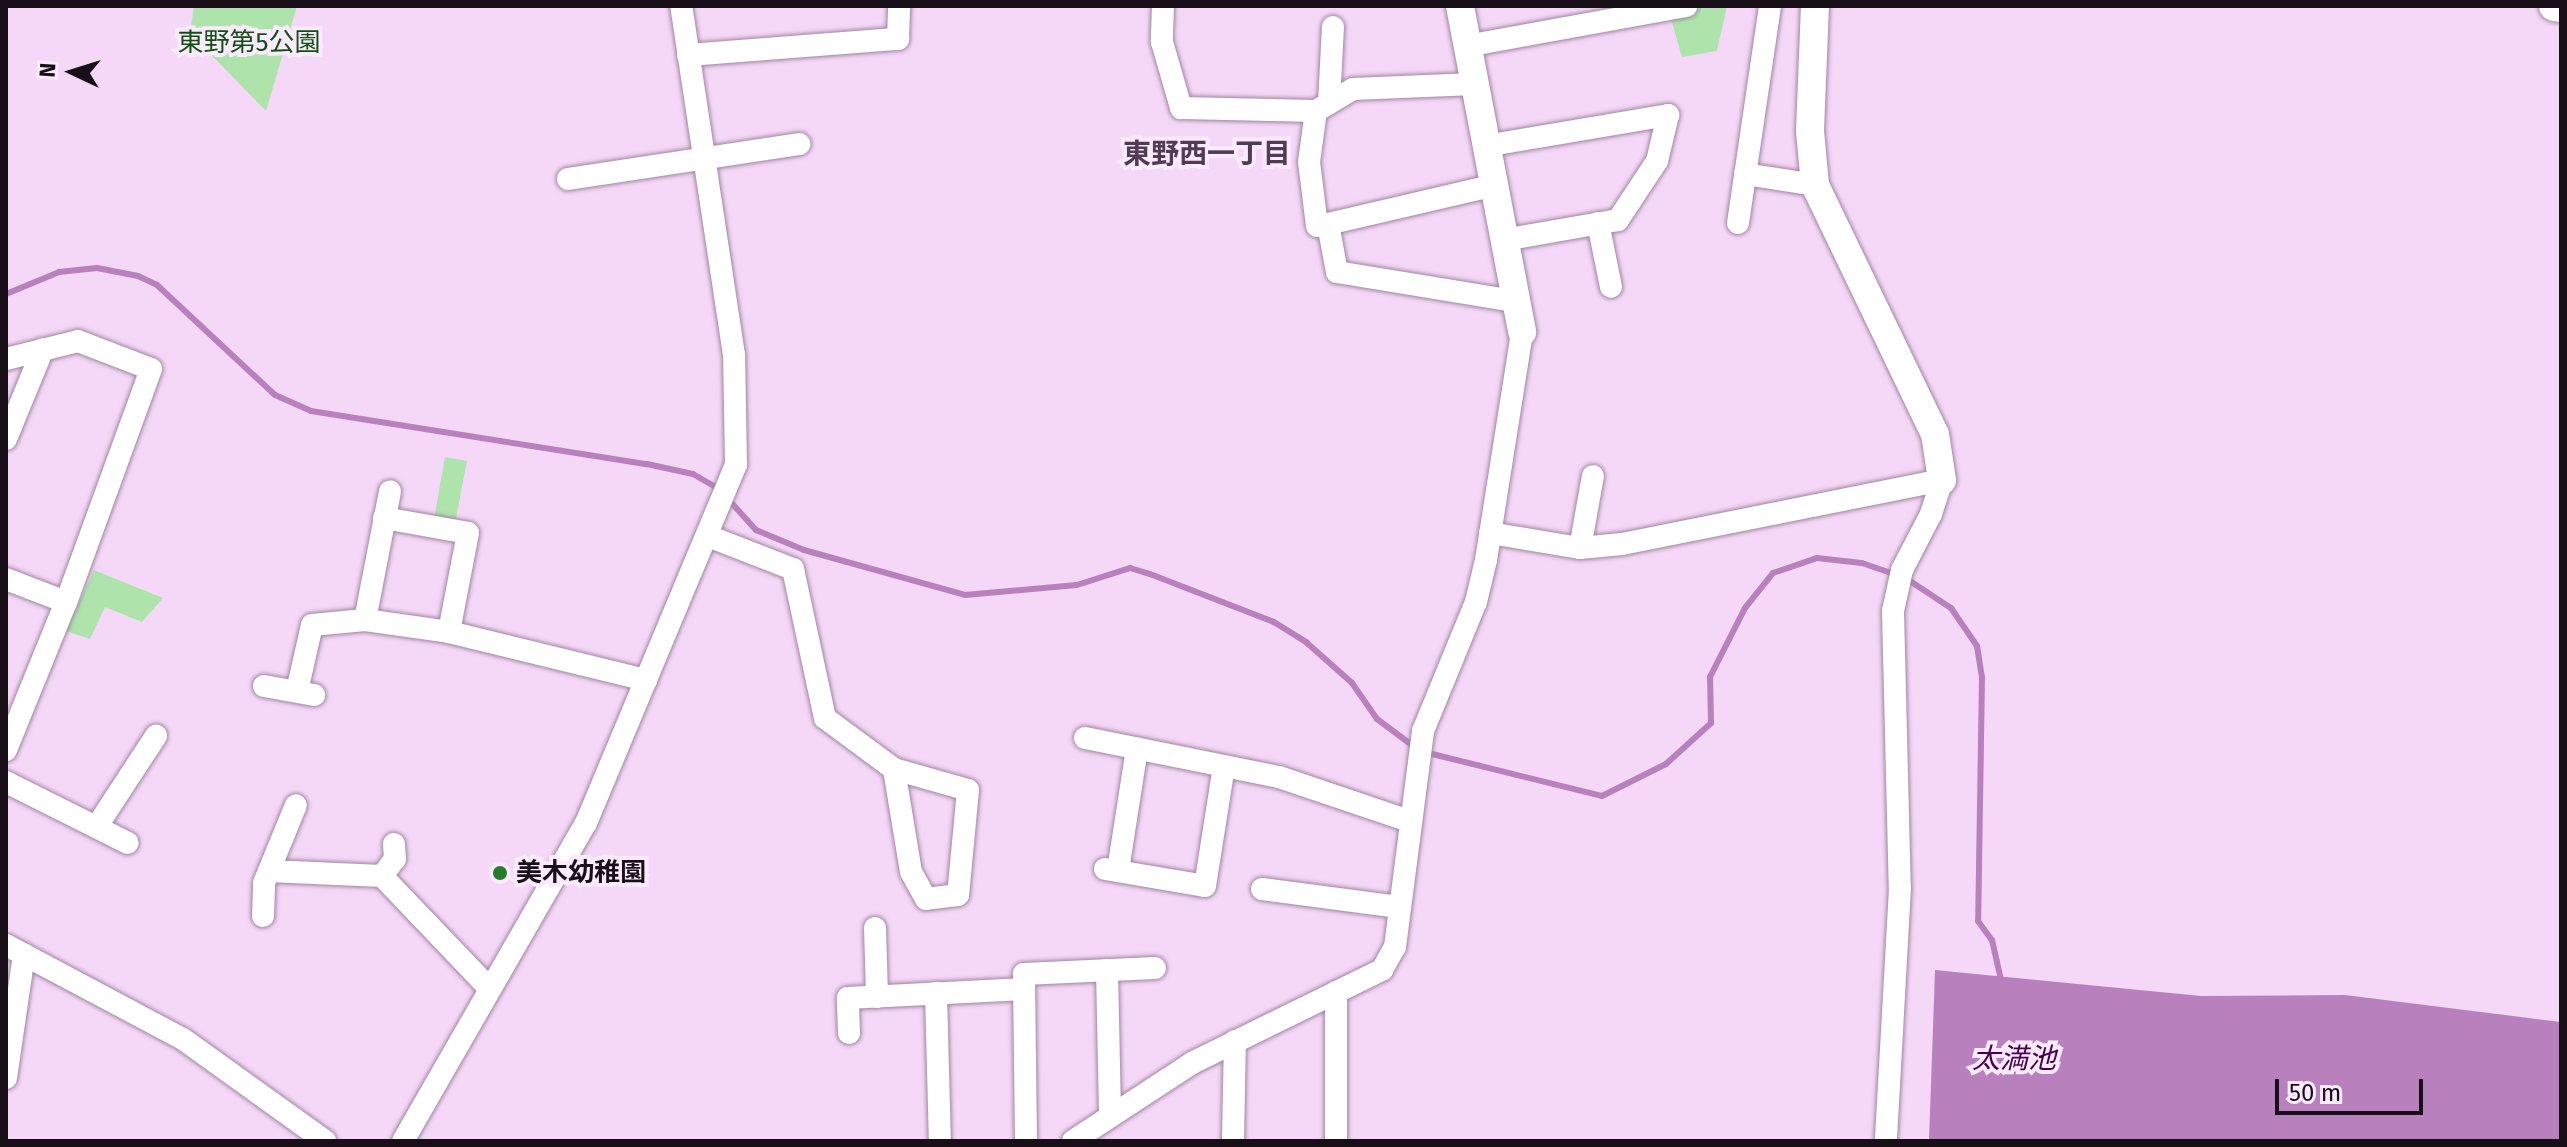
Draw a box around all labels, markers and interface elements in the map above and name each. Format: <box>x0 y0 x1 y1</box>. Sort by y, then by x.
park label: 東野第5公園 <box>177 27 321 59</box>
north arrow <box>32 32 112 112</box>
text: N <box>34 62 62 79</box>
district label: 東野西一丁目 <box>1123 137 1291 171</box>
place label: 美木幼稚園 <box>516 857 646 889</box>
marker: 美木幼稚園 <box>491 864 509 882</box>
water label: 太満池 <box>1972 1042 2056 1076</box>
scale bar <box>2279 1063 2427 1113</box>
text: 50 m <box>2289 1079 2341 1107</box>

